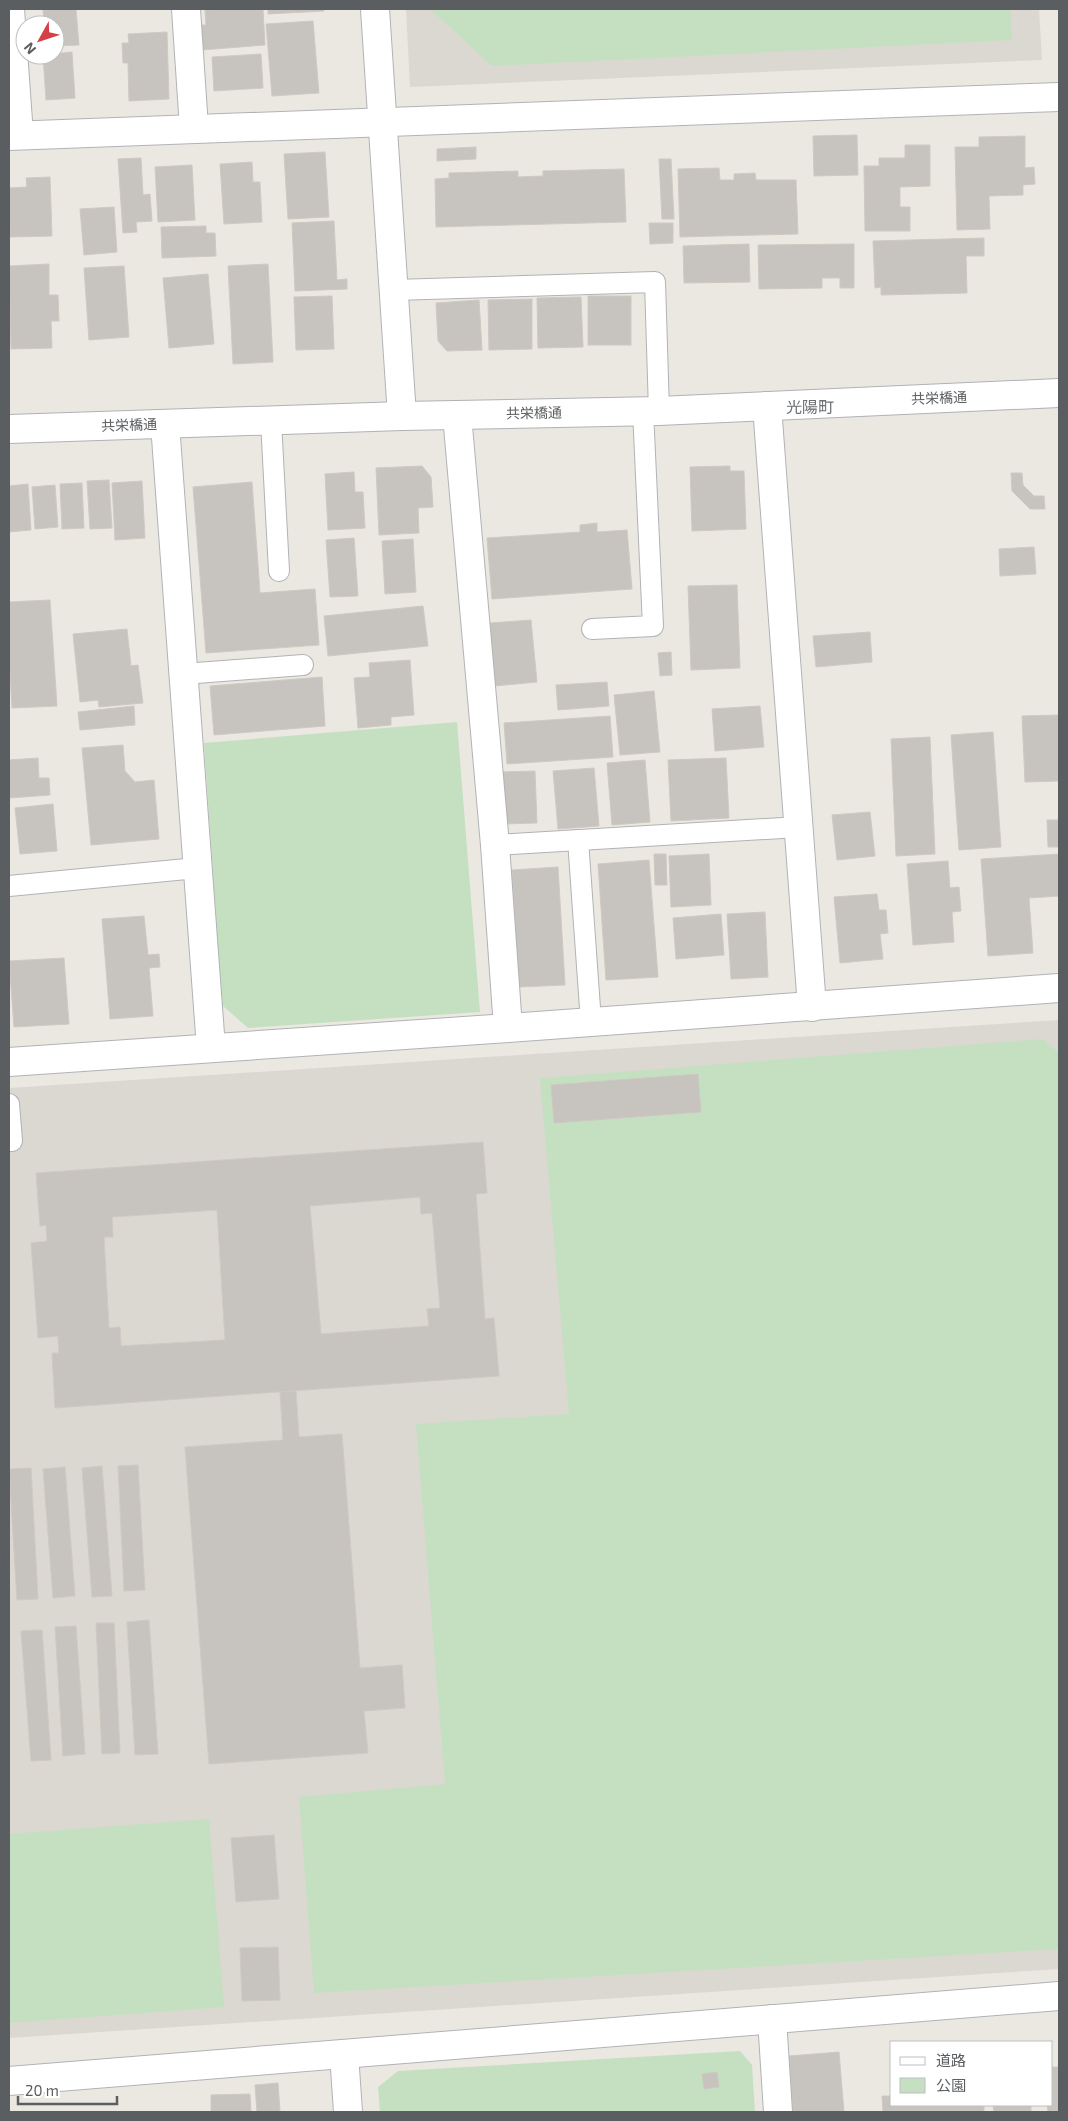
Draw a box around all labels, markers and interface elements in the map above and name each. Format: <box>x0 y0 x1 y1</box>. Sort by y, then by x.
north arrow <box>15 15 65 65</box>
text: N <box>20 39 39 58</box>
street label: 共栄橋通 <box>911 388 967 407</box>
district label: 光陽町 <box>786 397 834 416</box>
street label: 共栄橋通 <box>506 404 562 421</box>
street label: 共栄橋通 <box>101 415 157 434</box>
legend <box>890 2041 1053 2106</box>
text: 道路 <box>936 2051 966 2069</box>
scale bar <box>18 2074 116 2106</box>
text: 公園 <box>936 2076 966 2094</box>
text: 20 m <box>25 2081 59 2099</box>

